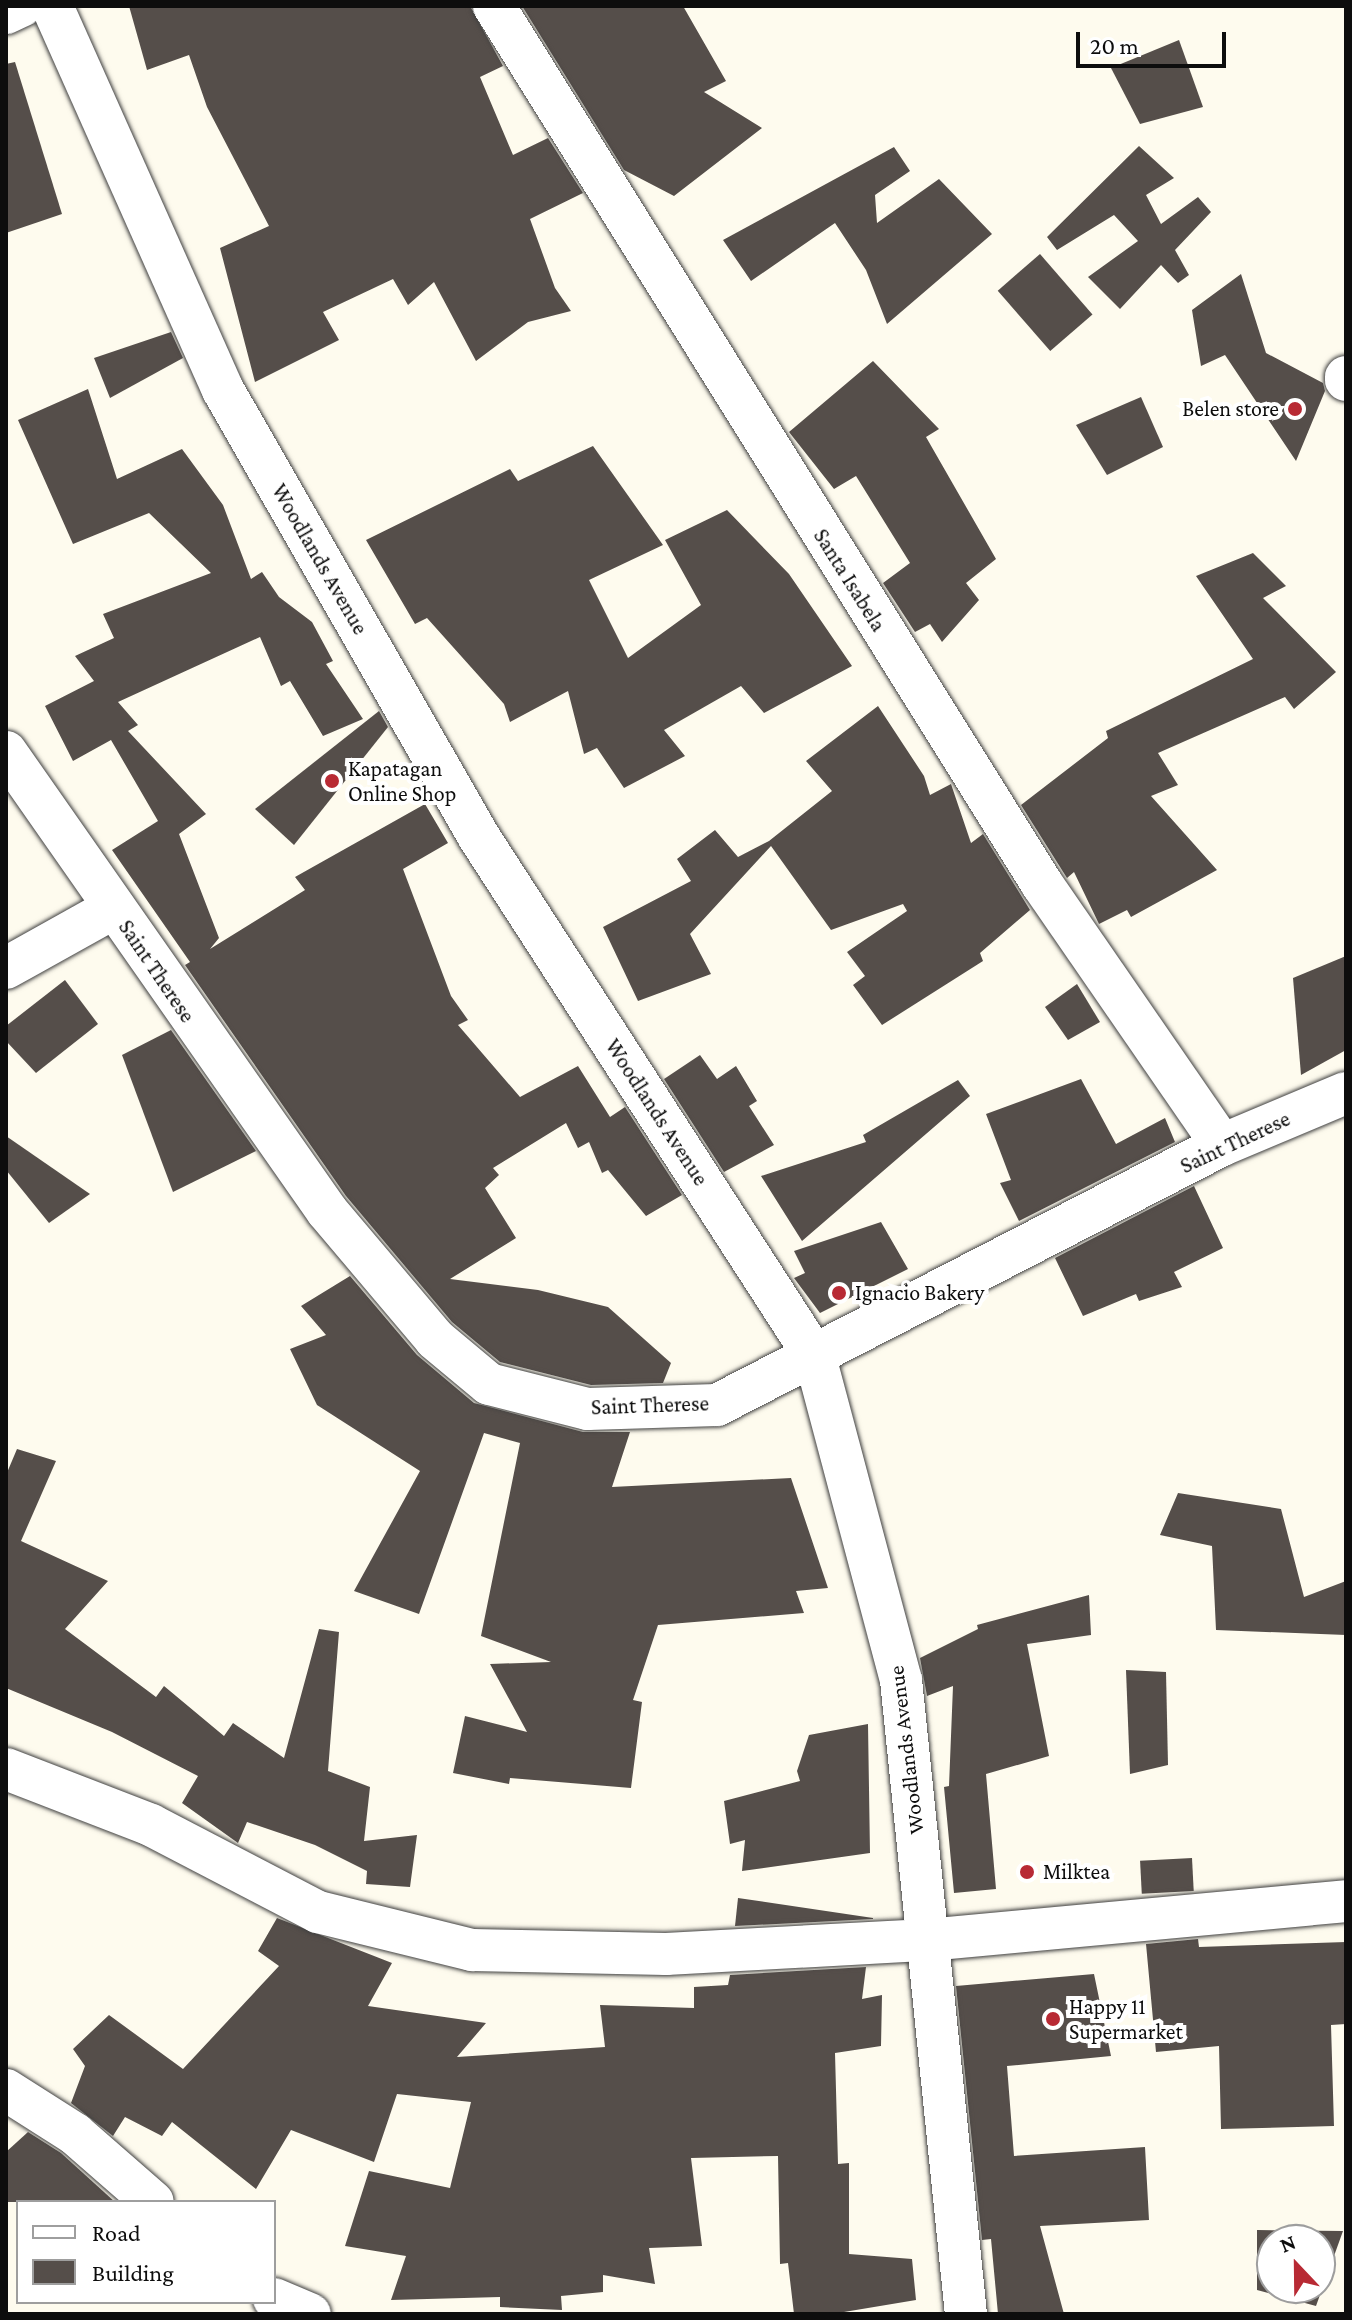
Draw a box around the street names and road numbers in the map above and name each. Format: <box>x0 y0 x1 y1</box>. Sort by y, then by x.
street label: Woodlands Avenue <box>266 479 374 639</box>
street label: Santa Isabela <box>808 524 892 636</box>
street label: Saint Therese <box>113 915 201 1027</box>
street label: Woodlands Avenue <box>600 1034 714 1190</box>
street label: Saint Therese <box>1176 1105 1294 1179</box>
street label: Saint Therese <box>590 1390 710 1420</box>
street label: Woodlands Avenue <box>883 1664 929 1836</box>

